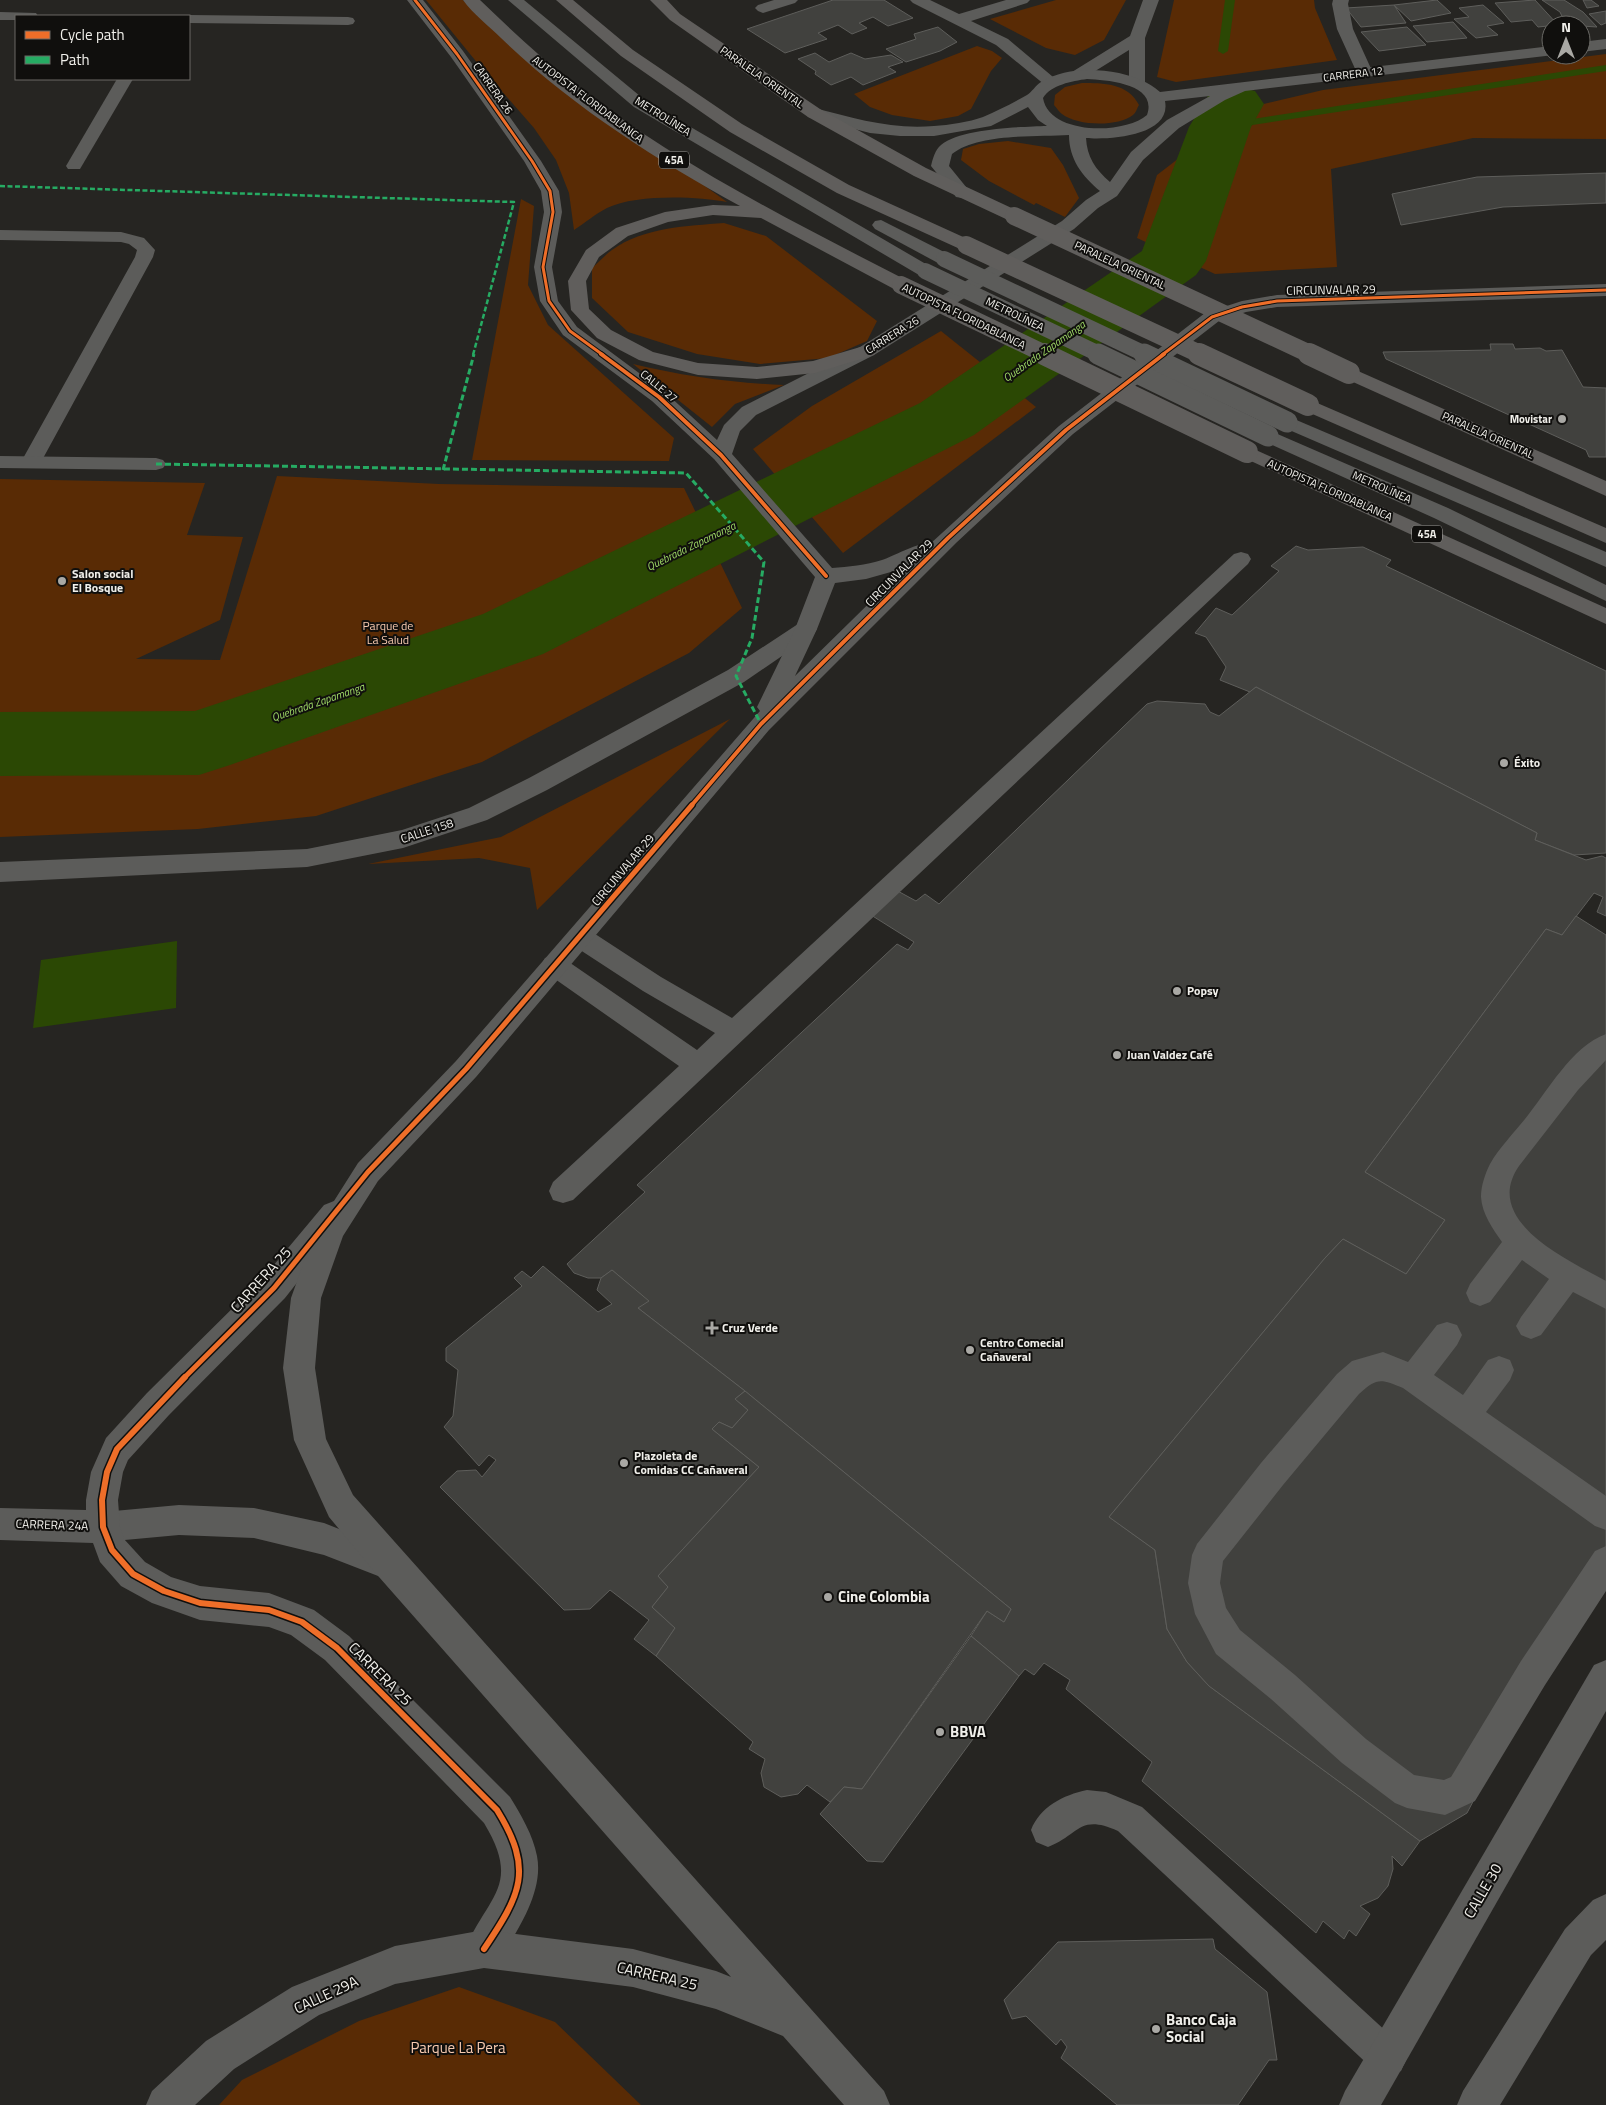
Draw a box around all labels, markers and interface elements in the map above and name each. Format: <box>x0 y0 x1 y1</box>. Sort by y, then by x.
legend <box>15 15 190 80</box>
north arrow <box>1541 15 1591 65</box>
text: N <box>1561 16 1571 37</box>
text: Cycle path <box>60 23 125 46</box>
street label: PARALELA ORIENTAL <box>717 42 808 112</box>
text: Path <box>60 48 90 71</box>
street label: AUTOPISTA FLORIDABLANCA <box>529 52 647 146</box>
street label: CARRERA 26 <box>469 59 517 117</box>
street label: CARRERA 12 <box>1322 62 1384 86</box>
street label: METROLÍNEA <box>632 92 694 140</box>
road number: 45A <box>659 152 689 168</box>
street label: PARALELA ORIENTAL <box>1072 237 1169 293</box>
street label: AUTOPISTA FLORIDABLANCA <box>900 279 1029 353</box>
street label: CIRCUNVALAR 29 <box>1286 279 1376 300</box>
street label: METROLÍNEA <box>983 293 1047 335</box>
street label: CARRERA 26 <box>862 312 922 358</box>
water label: Quebrada Zapamanga <box>1000 316 1089 385</box>
street label: CALLE 27 <box>637 366 681 406</box>
street label: PARALELA ORIENTAL <box>1440 408 1537 463</box>
place label: Movistar <box>1510 411 1552 427</box>
marker: Movistar <box>1556 413 1568 425</box>
street label: AUTOPISTA FLORIDABLANCA <box>1265 455 1396 525</box>
street label: METROLÍNEA <box>1350 467 1415 507</box>
water label: Quebrada Zapamanga <box>644 517 739 574</box>
road number: 45A <box>1412 526 1442 542</box>
street label: CIRCUNVALAR 29 <box>860 534 937 611</box>
place label: Salon social El Bosque <box>72 564 133 597</box>
marker: Salon social El Bosque <box>56 575 68 587</box>
park label: Parque de La Salud <box>363 616 413 649</box>
water label: Quebrada Zapamanga <box>269 678 367 725</box>
place label: Éxito <box>1514 753 1540 772</box>
marker: Éxito <box>1498 757 1510 769</box>
street label: CALLE 158 <box>398 813 456 848</box>
street label: CIRCUNVALAR 29 <box>587 829 659 910</box>
place label: Popsy <box>1187 981 1219 1000</box>
marker: Popsy <box>1171 985 1183 997</box>
place label: Juan Valdez Café <box>1127 1045 1213 1064</box>
marker: Juan Valdez Café <box>1111 1049 1123 1061</box>
street label: CARRERA 25 <box>225 1241 297 1318</box>
place label: Cruz Verde <box>722 1318 778 1337</box>
marker: Cruz Verde <box>706 1322 718 1334</box>
place label: Centro Comecial Cañaveral <box>980 1333 1064 1366</box>
marker: Centro Comecial Cañaveral <box>964 1344 976 1356</box>
place label: Plazoleta de Comidas CC Cañaveral <box>634 1446 748 1479</box>
marker: Plazoleta de Comidas CC Cañaveral <box>618 1457 630 1469</box>
street label: CARRERA 24A <box>15 1514 89 1535</box>
place label: Cine Colombia <box>838 1585 930 1608</box>
marker: Cine Colombia <box>822 1591 834 1603</box>
street label: CARRERA 25 <box>343 1637 417 1711</box>
place label: BBVA <box>950 1720 986 1743</box>
marker: BBVA <box>934 1726 946 1738</box>
street label: CALLE 30 <box>1458 1859 1507 1922</box>
street label: CARRERA 25 <box>615 1955 700 1996</box>
street label: CALLE 29A <box>290 1970 362 2020</box>
place label: Banco Caja Social <box>1166 2008 1237 2048</box>
marker: Banco Caja Social <box>1150 2023 1162 2035</box>
park label: Parque La Pera <box>410 2036 506 2059</box>

